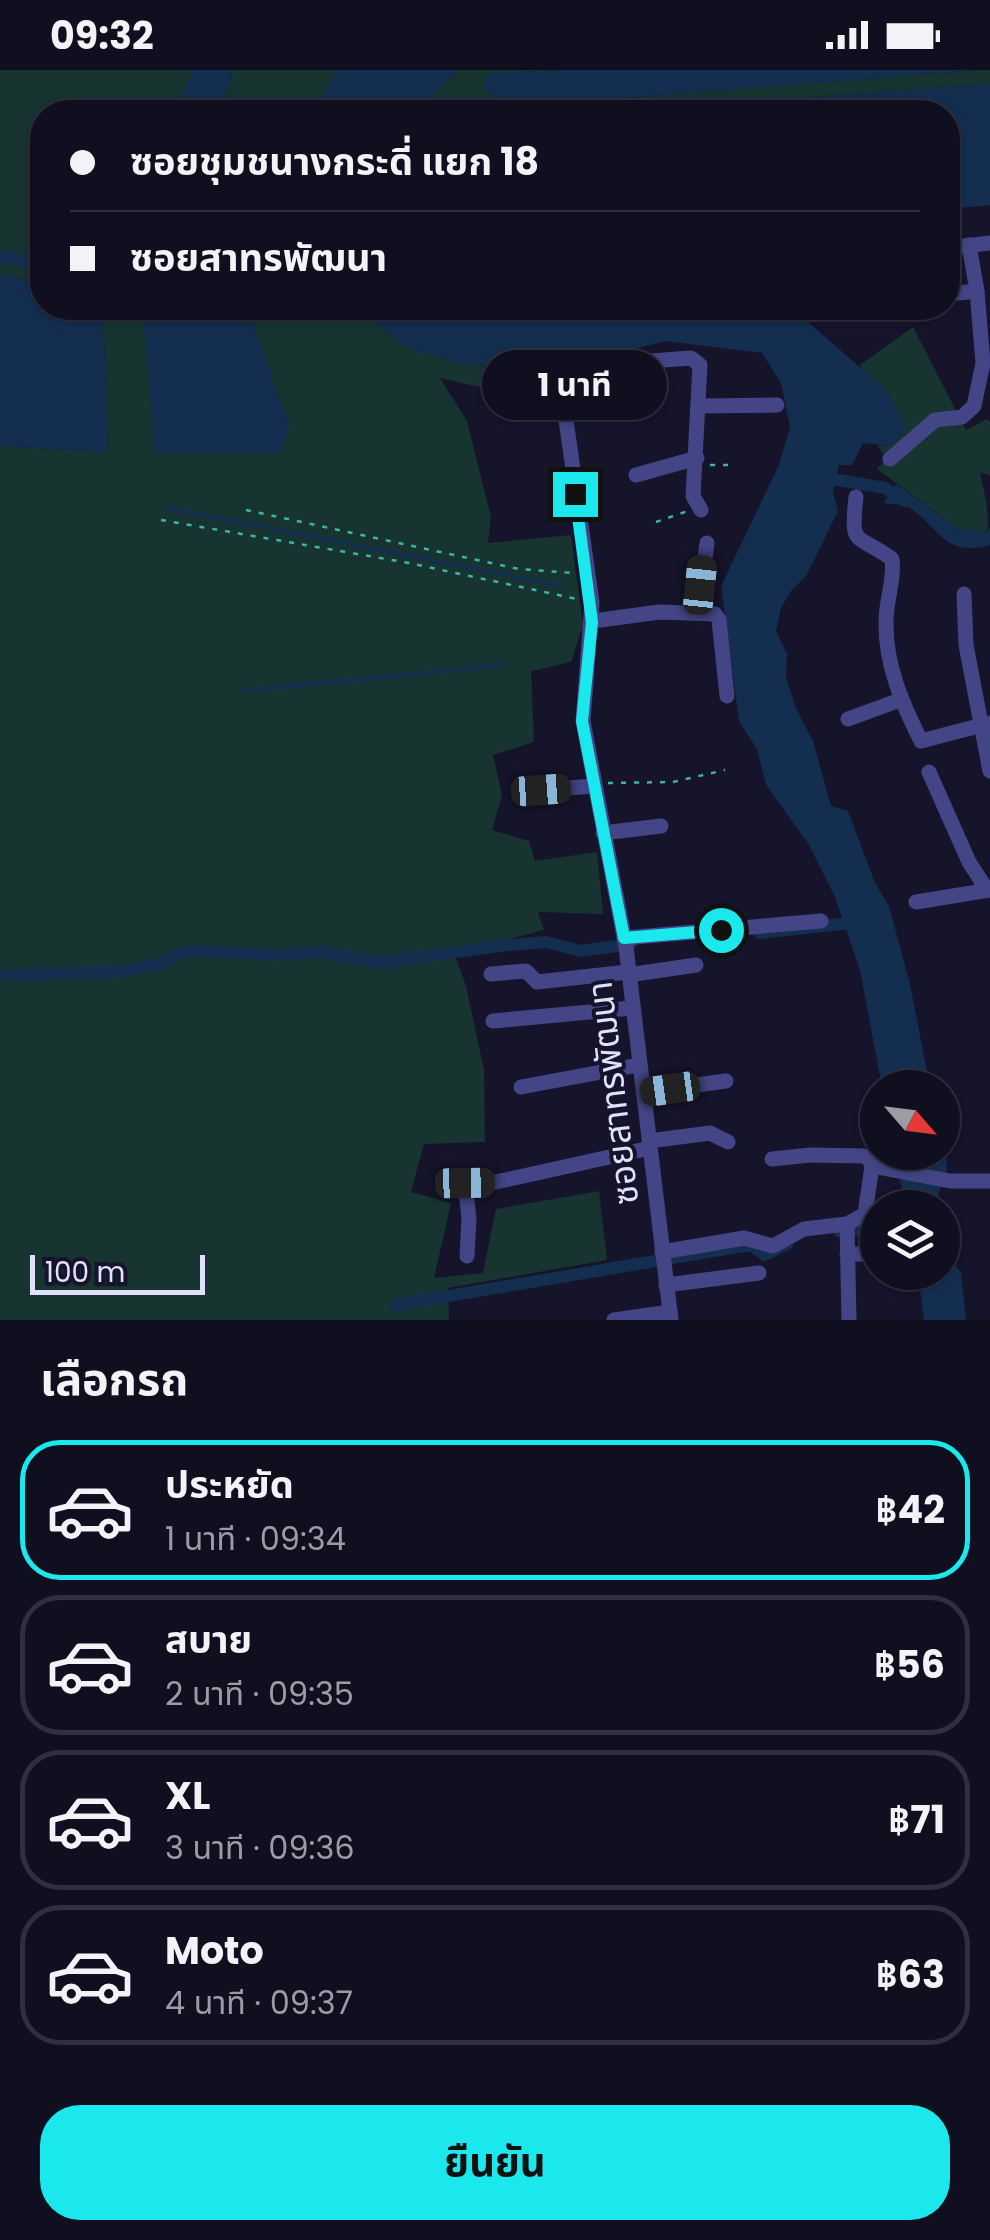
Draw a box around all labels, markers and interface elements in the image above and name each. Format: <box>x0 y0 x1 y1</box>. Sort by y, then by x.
text: 09:32 <box>50 9 154 62</box>
text: ซอยชุมชนางกระดี่ แยก 18 <box>130 135 539 188</box>
text: ซอยสาทรพัฒนา <box>130 231 387 284</box>
callout: 1 นาที <box>482 349 668 419</box>
text: 1 นาที <box>537 362 612 407</box>
route end <box>553 472 598 517</box>
car <box>682 554 718 616</box>
car <box>510 773 572 807</box>
route start <box>699 908 744 953</box>
street label: ซอยสาทรพัฒนา <box>575 979 651 1207</box>
car <box>638 1070 702 1108</box>
north arrow <box>860 1070 960 1170</box>
map controls <box>860 1070 960 1290</box>
car <box>435 1167 495 1199</box>
button: layers <box>860 1190 960 1290</box>
scale bar <box>30 1250 205 1294</box>
text: 100 m <box>45 1253 125 1292</box>
text: เลือกรถ <box>40 1348 188 1411</box>
text: ประหยัด <box>165 1458 294 1511</box>
icon: car <box>45 1465 135 1555</box>
text: ฿42 <box>875 1483 945 1536</box>
text: 1 นาที · 09:34 <box>165 1516 346 1561</box>
text: สบาย <box>165 1613 252 1666</box>
icon: car <box>45 1620 135 1710</box>
text: ฿56 <box>874 1638 945 1691</box>
text: 2 นาที · 09:35 <box>165 1671 354 1716</box>
text: XL <box>165 1769 210 1822</box>
icon: car <box>45 1775 135 1865</box>
text: ฿71 <box>888 1793 945 1846</box>
text: 3 นาที · 09:36 <box>165 1825 355 1870</box>
text: Moto <box>165 1924 264 1977</box>
icon: car <box>45 1930 135 2020</box>
text: ฿63 <box>876 1948 945 2001</box>
text: 4 นาที · 09:37 <box>165 1980 353 2025</box>
button: ยืนยัน <box>40 2105 950 2220</box>

